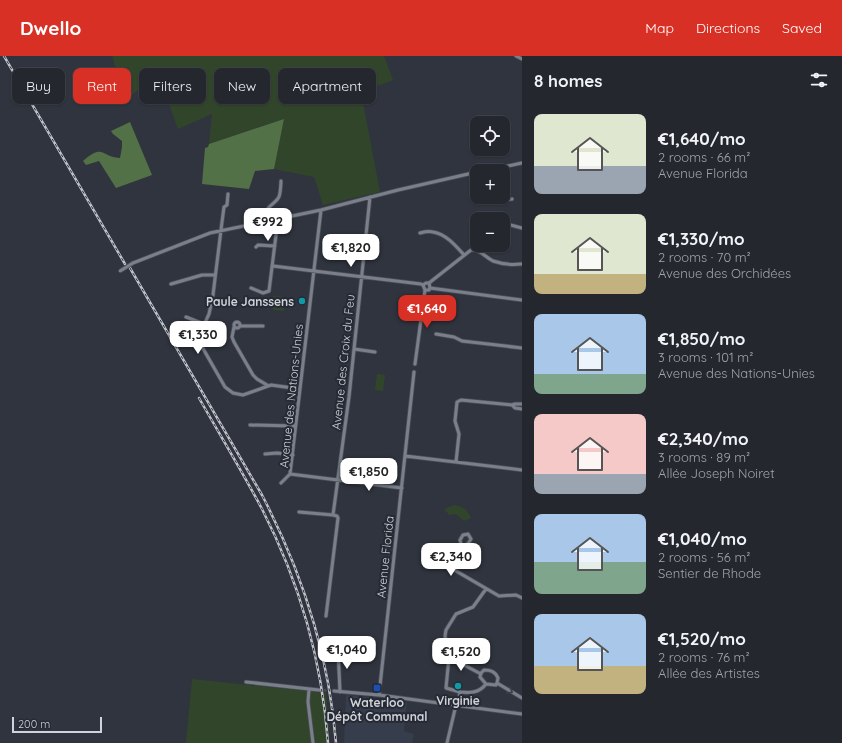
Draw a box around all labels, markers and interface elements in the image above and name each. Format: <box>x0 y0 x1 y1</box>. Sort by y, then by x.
text: Dwello <box>20 16 81 40</box>
text: Map <box>645 19 674 37</box>
text: Directions <box>696 19 760 37</box>
text: Saved <box>782 19 822 37</box>
chip: Buy <box>12 68 65 104</box>
chip: Rent <box>73 68 131 104</box>
chip: Filters <box>139 68 206 104</box>
chip: New <box>214 68 270 104</box>
chip: Apartment <box>278 68 376 104</box>
icon: filters <box>808 69 830 91</box>
text: 8 homes <box>534 70 603 91</box>
map controls <box>470 116 510 252</box>
button: locate <box>470 116 510 156</box>
text: €1,640/mo <box>658 128 746 149</box>
icon: home <box>566 130 614 178</box>
text: 2 rooms · 66 m² <box>658 149 750 165</box>
button: + <box>470 164 510 204</box>
text: Avenue Florida <box>658 165 748 181</box>
pin: €992 <box>244 208 292 242</box>
button: − <box>470 212 510 252</box>
text: €992 <box>253 213 283 229</box>
text: €1,330/mo <box>658 228 745 249</box>
icon: home <box>566 230 614 278</box>
pin: €1,820 <box>318 234 384 268</box>
text: €1,820 <box>331 239 371 255</box>
text: 2 rooms · 70 m² <box>658 249 751 265</box>
text: Avenue des Orchidées <box>658 265 791 281</box>
place label: Paule Janssens <box>206 294 294 309</box>
street label: Avenue des Croix du Feu <box>328 294 358 430</box>
pin: €1,640 <box>394 295 460 329</box>
marker: Paule Janssens <box>297 296 307 306</box>
text: €1,640 <box>407 300 447 316</box>
pin: €1,330 <box>165 321 231 355</box>
street label: Avenue des Nations-Unies <box>276 323 306 469</box>
text: €1,330 <box>179 326 217 342</box>
text: €1,850/mo <box>658 328 745 349</box>
icon: home <box>566 330 614 378</box>
text: 3 rooms · 101 m² <box>658 349 753 365</box>
text: Avenue des Nations-Unies <box>658 365 815 381</box>
text: €2,340/mo <box>658 428 749 449</box>
icon: home <box>566 430 614 478</box>
text: 3 rooms · 89 m² <box>658 449 750 465</box>
pin: €1,850 <box>336 458 402 492</box>
text: €1,850 <box>349 463 389 479</box>
text: Allée Joseph Noiret <box>658 465 775 481</box>
street label: Avenue Florida <box>373 515 397 599</box>
text: €1,040/mo <box>658 528 747 549</box>
icon: home <box>566 530 614 578</box>
pin: €2,340 <box>418 543 484 577</box>
text: €2,340 <box>430 548 472 564</box>
text: 2 rooms · 56 m² <box>658 549 750 565</box>
text: Sentier de Rhode <box>658 565 761 581</box>
text: €1,520/mo <box>658 628 746 649</box>
icon: home <box>566 630 614 678</box>
pin: €1,040 <box>314 636 380 670</box>
pin: €1,520 <box>428 638 494 672</box>
text: €1,040 <box>327 641 367 657</box>
text: €1,520 <box>441 643 481 659</box>
text: 2 rooms · 76 m² <box>658 649 750 665</box>
text: Allée des Artistes <box>658 665 760 681</box>
marker: Virginie <box>453 681 463 691</box>
marker: Waterloo Dépôt Communal <box>372 683 382 693</box>
one-way arrow <box>506 686 513 693</box>
place label: Virginie <box>436 693 480 708</box>
place label: Waterloo Dépôt Communal <box>326 695 428 724</box>
scale bar <box>12 715 102 734</box>
text: 200 m <box>18 717 50 731</box>

